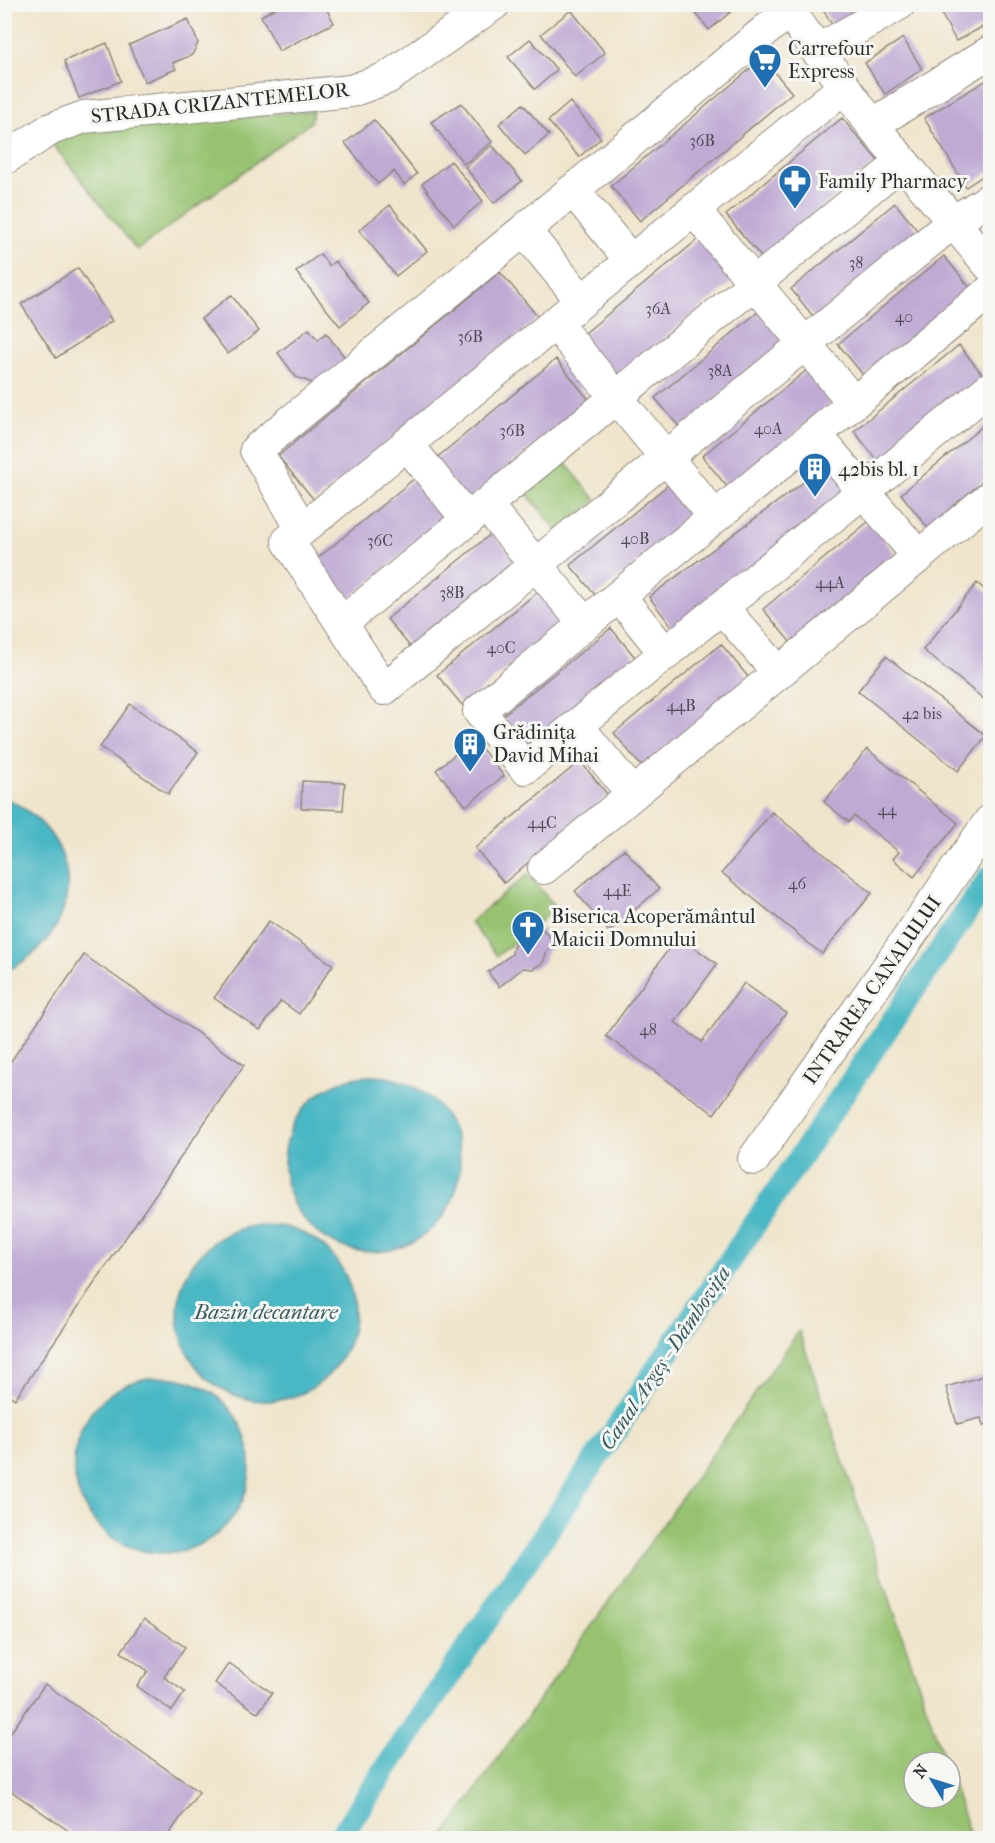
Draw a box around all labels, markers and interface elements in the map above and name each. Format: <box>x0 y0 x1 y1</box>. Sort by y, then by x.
place label: Carrefour Express <box>788 37 874 83</box>
supermarket icon: Carrefour Express <box>747 42 783 89</box>
street label: STRADA CRIZANTEMELOR <box>90 78 352 128</box>
house number: 36B <box>689 131 715 150</box>
pharmacy icon: Family Pharmacy <box>777 163 813 210</box>
place label: Family Pharmacy <box>818 170 968 193</box>
house number: 38 <box>849 253 863 272</box>
house number: 36A <box>645 299 671 318</box>
house number: 40 <box>895 307 913 326</box>
house number: 36B <box>457 327 483 346</box>
house number: 38A <box>708 361 733 380</box>
house number: 40A <box>754 419 783 438</box>
house number: 36B <box>499 421 525 440</box>
building icon: 42bis bl. 1 <box>797 451 833 498</box>
place label: 42bis bl. 1 <box>838 458 919 481</box>
house number: 40B <box>621 529 649 548</box>
house number: 36C <box>367 531 393 550</box>
house number: 44A <box>815 573 845 592</box>
house number: 38B <box>439 583 465 602</box>
house number: 40C <box>486 638 516 657</box>
house number: 44B <box>666 696 696 715</box>
house number: 42 bis <box>902 704 942 723</box>
place label: Grădinița David Mihai <box>493 721 599 767</box>
building icon: Grădinița David Mihai <box>452 726 488 773</box>
house number: 44 <box>878 800 897 819</box>
house number: 44C <box>527 813 557 832</box>
house number: 46 <box>788 874 806 893</box>
house number: 44E <box>603 881 632 900</box>
street label: INTRAREA CANALULUI <box>798 891 946 1089</box>
place label: Biserica Acoperământul Maicii Domnului <box>551 905 756 951</box>
church icon: Biserica Acoperământul Maicii Domnului <box>510 909 546 956</box>
house number: 48 <box>639 1020 657 1039</box>
water label: Canal Argeș - Dâmbovița <box>595 1262 736 1455</box>
water label: Bazin decantare <box>193 1300 338 1324</box>
north arrow <box>902 1750 962 1810</box>
text: N <box>909 1760 932 1782</box>

